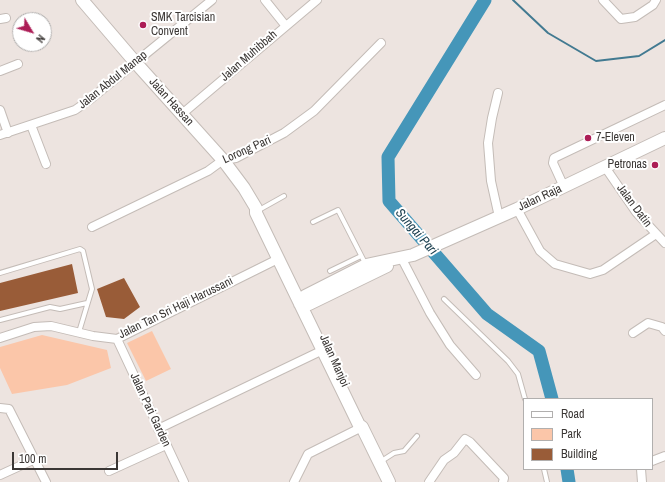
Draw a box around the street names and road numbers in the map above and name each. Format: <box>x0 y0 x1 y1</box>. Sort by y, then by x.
street label: Jalan Muhibbah <box>218 28 280 84</box>
street label: Jalan Abdul Manap <box>76 48 150 112</box>
street label: Jalan Hassan <box>146 75 196 129</box>
street label: Lorong Pari <box>221 133 273 167</box>
street label: Jalan Raja <box>516 182 564 214</box>
street label: Jalan Datin <box>613 182 655 230</box>
street label: Jalan Tan Sri Haji Harussani <box>116 274 236 342</box>
street label: Jalan Manjoi <box>316 333 352 389</box>
street label: Jalan Pari Garden <box>127 371 173 449</box>

